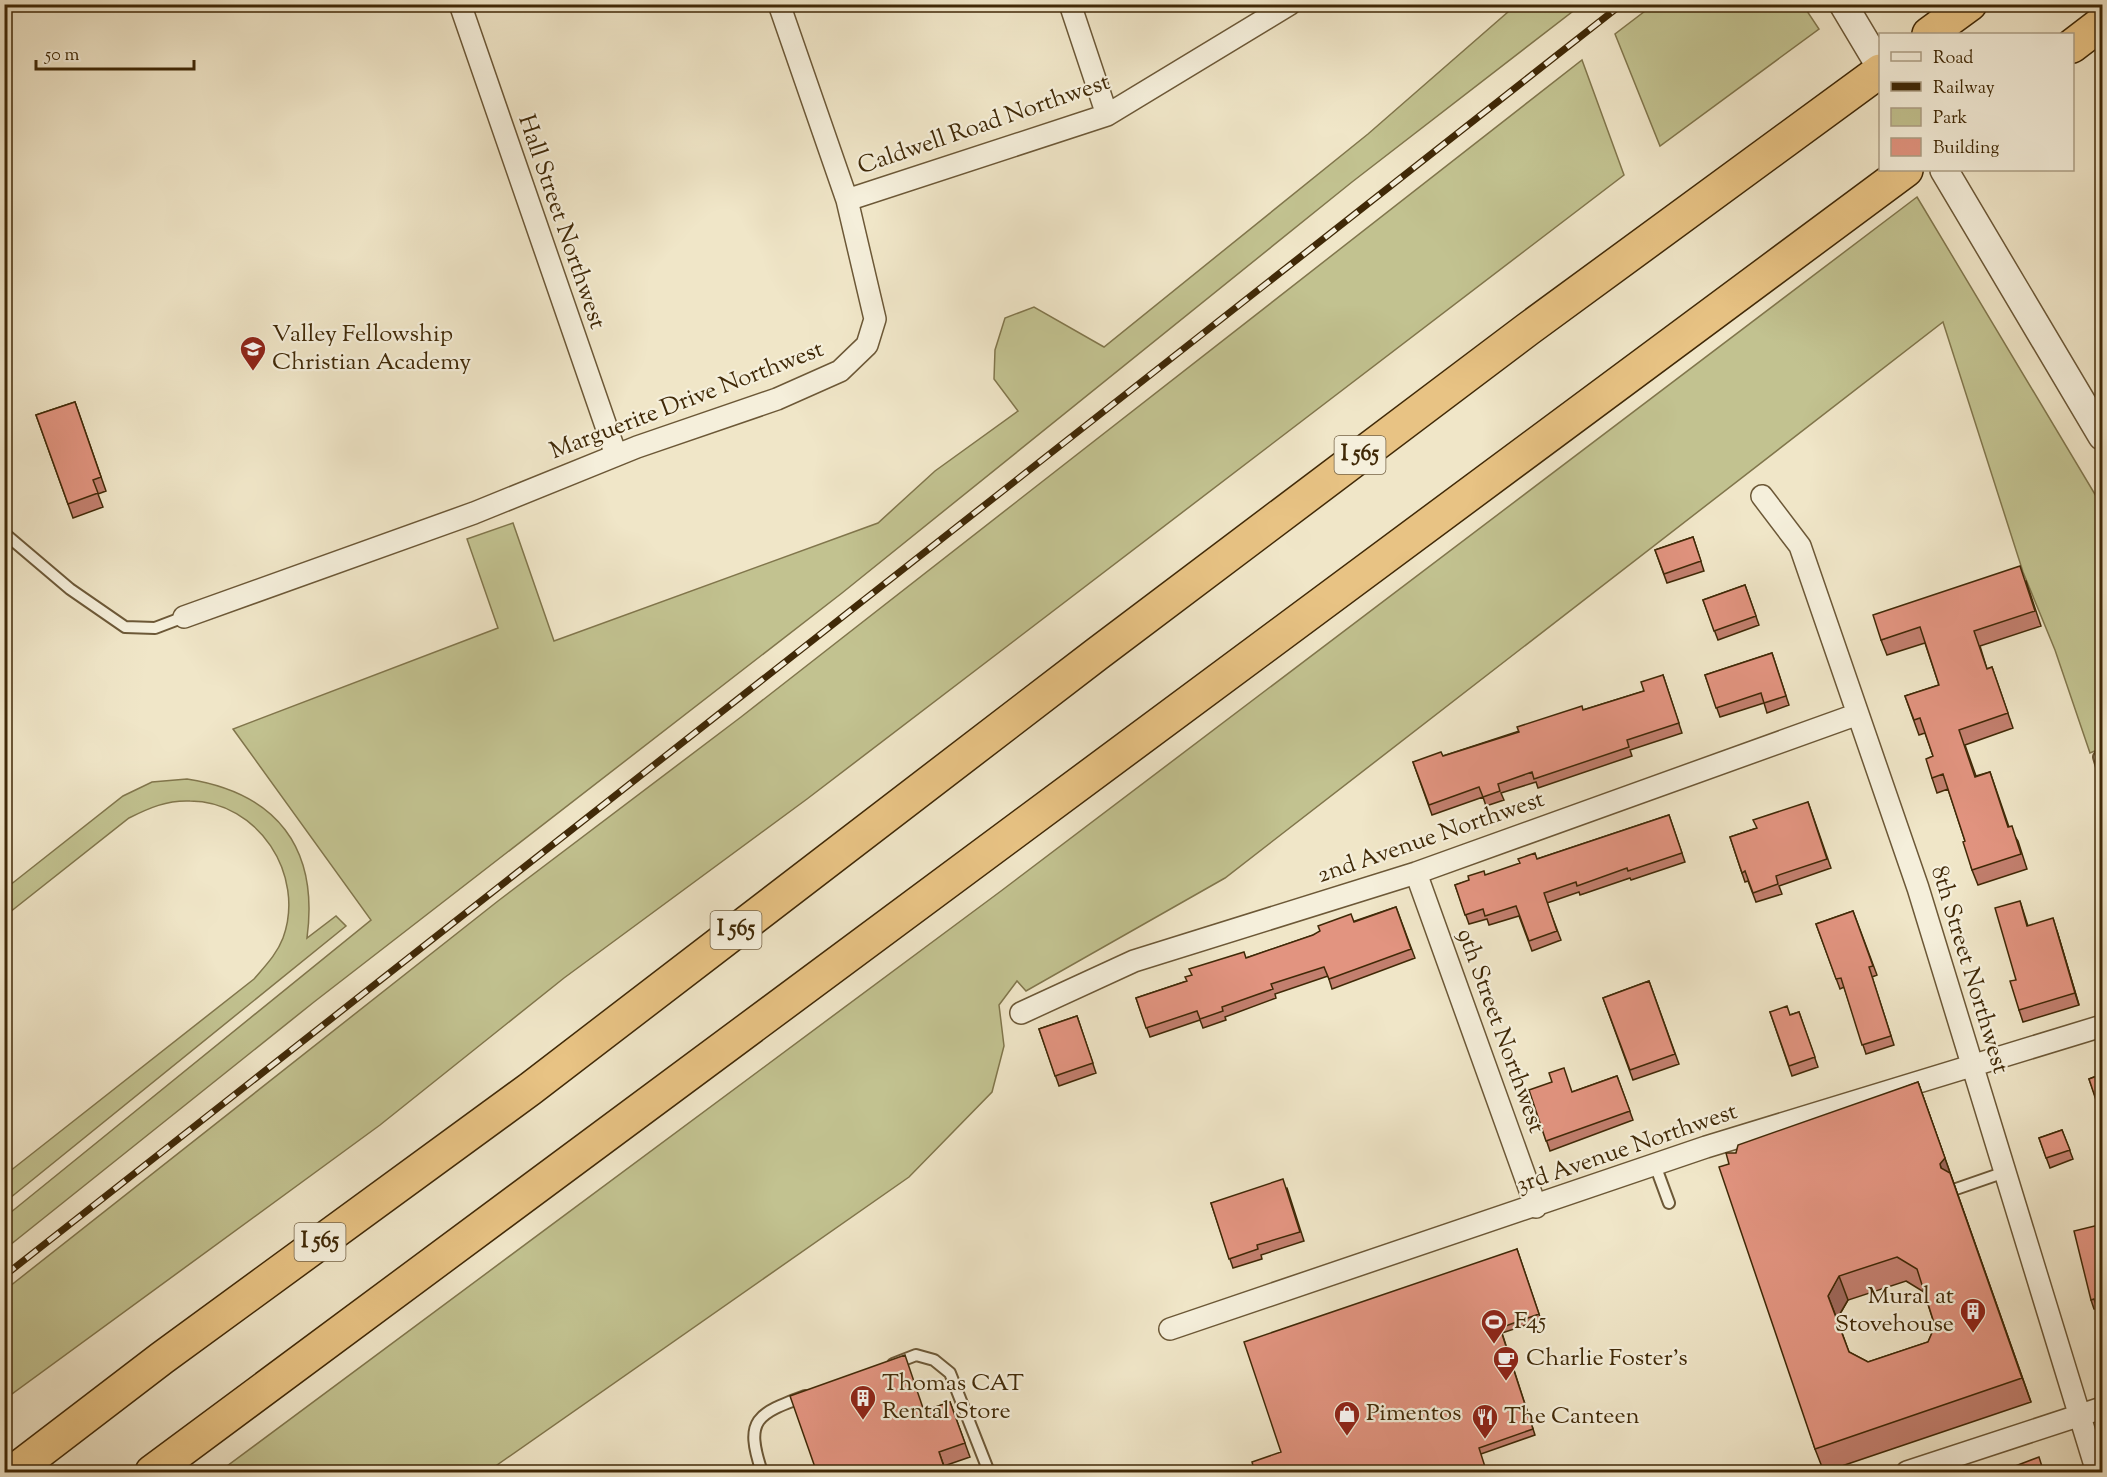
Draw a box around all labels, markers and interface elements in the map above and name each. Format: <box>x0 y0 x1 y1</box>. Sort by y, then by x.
scale bar <box>36 33 194 71</box>
legend <box>1879 33 2074 171</box>
text: 50 m <box>44 43 80 69</box>
text: Road <box>1933 46 1973 72</box>
street label: Caldwell Road Northwest <box>853 66 1115 184</box>
text: Railway <box>1933 76 1995 102</box>
text: Park <box>1933 106 1968 132</box>
street label: Hall Street Northwest <box>508 110 614 334</box>
text: Building <box>1933 136 1999 162</box>
place label: Valley Fellowship Christian Academy <box>272 318 471 380</box>
street label: Marguerite Drive Northwest <box>545 333 829 469</box>
school or university icon: Valley Fellowship Christian Academy <box>238 334 268 372</box>
road number: I 565 <box>1334 436 1386 474</box>
street label: 2nd Avenue Northwest <box>1313 783 1549 893</box>
street label: 8th Street Northwest <box>1921 862 2017 1078</box>
road number: I 565 <box>710 911 762 949</box>
street label: 9th Street Northwest <box>1447 924 1553 1138</box>
street label: 3rd Avenue Northwest <box>1512 1095 1742 1203</box>
road number: I 565 <box>294 1223 346 1261</box>
place label: Mural at Stovehouse <box>1835 1280 1954 1342</box>
building icon: Mural at Stovehouse <box>1958 1296 1988 1334</box>
place label: F45 <box>1514 1305 1546 1339</box>
sports icon: F45 <box>1479 1307 1509 1345</box>
place label: Charlie Foster's <box>1526 1342 1688 1376</box>
cafe icon: Charlie Foster's <box>1491 1344 1521 1382</box>
place label: Thomas CAT Rental Store <box>882 1367 1024 1429</box>
building icon: Thomas CAT Rental Store <box>848 1383 878 1421</box>
place label: Pimentos <box>1366 1397 1462 1431</box>
shop icon: Pimentos <box>1332 1399 1362 1437</box>
place label: The Canteen <box>1504 1400 1640 1434</box>
restaurant icon: The Canteen <box>1470 1402 1500 1440</box>

